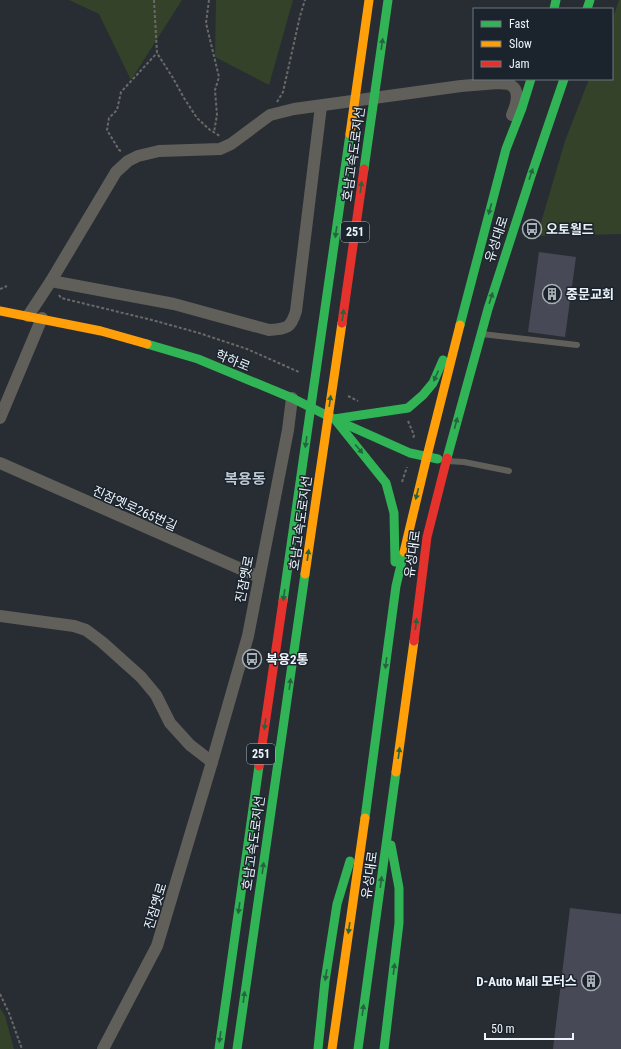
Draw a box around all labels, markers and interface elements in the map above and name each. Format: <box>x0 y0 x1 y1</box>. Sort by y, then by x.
legend <box>473 8 613 80</box>
text: Fast <box>509 17 530 31</box>
text: Slow <box>509 37 532 51</box>
one-way arrow <box>379 38 385 50</box>
text: Jam <box>509 57 530 71</box>
street label: 호남고속도로지선 <box>339 106 368 202</box>
one-way arrow <box>528 168 534 180</box>
one-way arrow <box>358 181 364 193</box>
one-way arrow <box>487 203 493 216</box>
street label: 유성대로 <box>482 214 511 264</box>
bus stop icon: 오토월드 <box>521 218 543 240</box>
road number: 251 <box>341 222 369 242</box>
place label: 오토월드 <box>546 222 594 237</box>
one-way arrow <box>333 226 339 238</box>
building icon: 중문교회 <box>541 283 563 305</box>
place label: 중문교회 <box>566 287 614 302</box>
one-way arrow <box>488 292 494 304</box>
one-way arrow <box>340 309 346 321</box>
street label: 학하로 <box>213 347 252 374</box>
one-way arrow <box>433 370 439 381</box>
one-way arrow <box>327 395 333 407</box>
one-way arrow <box>453 417 459 429</box>
one-way arrow <box>303 436 309 448</box>
one-way arrow <box>355 444 364 455</box>
district label: 복용동 <box>224 470 266 488</box>
street label: 호남고속도로지선 <box>286 475 315 571</box>
street label: 진잠옛로265번길 <box>90 483 179 534</box>
one-way arrow <box>414 488 420 500</box>
street label: 유성대로 <box>402 529 423 579</box>
one-way arrow <box>305 549 311 561</box>
street label: 진잠옛로 <box>233 554 256 604</box>
one-way arrow <box>281 589 287 601</box>
one-way arrow <box>413 618 419 630</box>
bus stop icon: 복용2통 <box>241 648 263 670</box>
place label: 복용2통 <box>266 652 308 667</box>
one-way arrow <box>383 657 389 669</box>
one-way arrow <box>287 678 293 690</box>
one-way arrow <box>262 718 268 730</box>
road number: 251 <box>247 744 275 764</box>
one-way arrow <box>396 747 402 759</box>
street label: 호남고속도로지선 <box>239 795 268 891</box>
street label: 유성대로 <box>359 850 380 900</box>
one-way arrow <box>260 862 266 874</box>
one-way arrow <box>378 876 384 888</box>
street label: 진잠옛로 <box>141 881 170 931</box>
one-way arrow <box>236 902 242 914</box>
one-way arrow <box>346 922 352 934</box>
one-way arrow <box>390 963 397 975</box>
one-way arrow <box>323 969 329 981</box>
building icon: D-Auto Mall 모터스 <box>580 970 602 992</box>
place label: D-Auto Mall 모터스 <box>476 974 577 989</box>
one-way arrow <box>241 990 247 1003</box>
one-way arrow <box>360 1004 366 1016</box>
scale bar <box>485 1015 573 1041</box>
text: 50 m <box>491 1022 515 1036</box>
one-way arrow <box>217 1031 223 1043</box>

